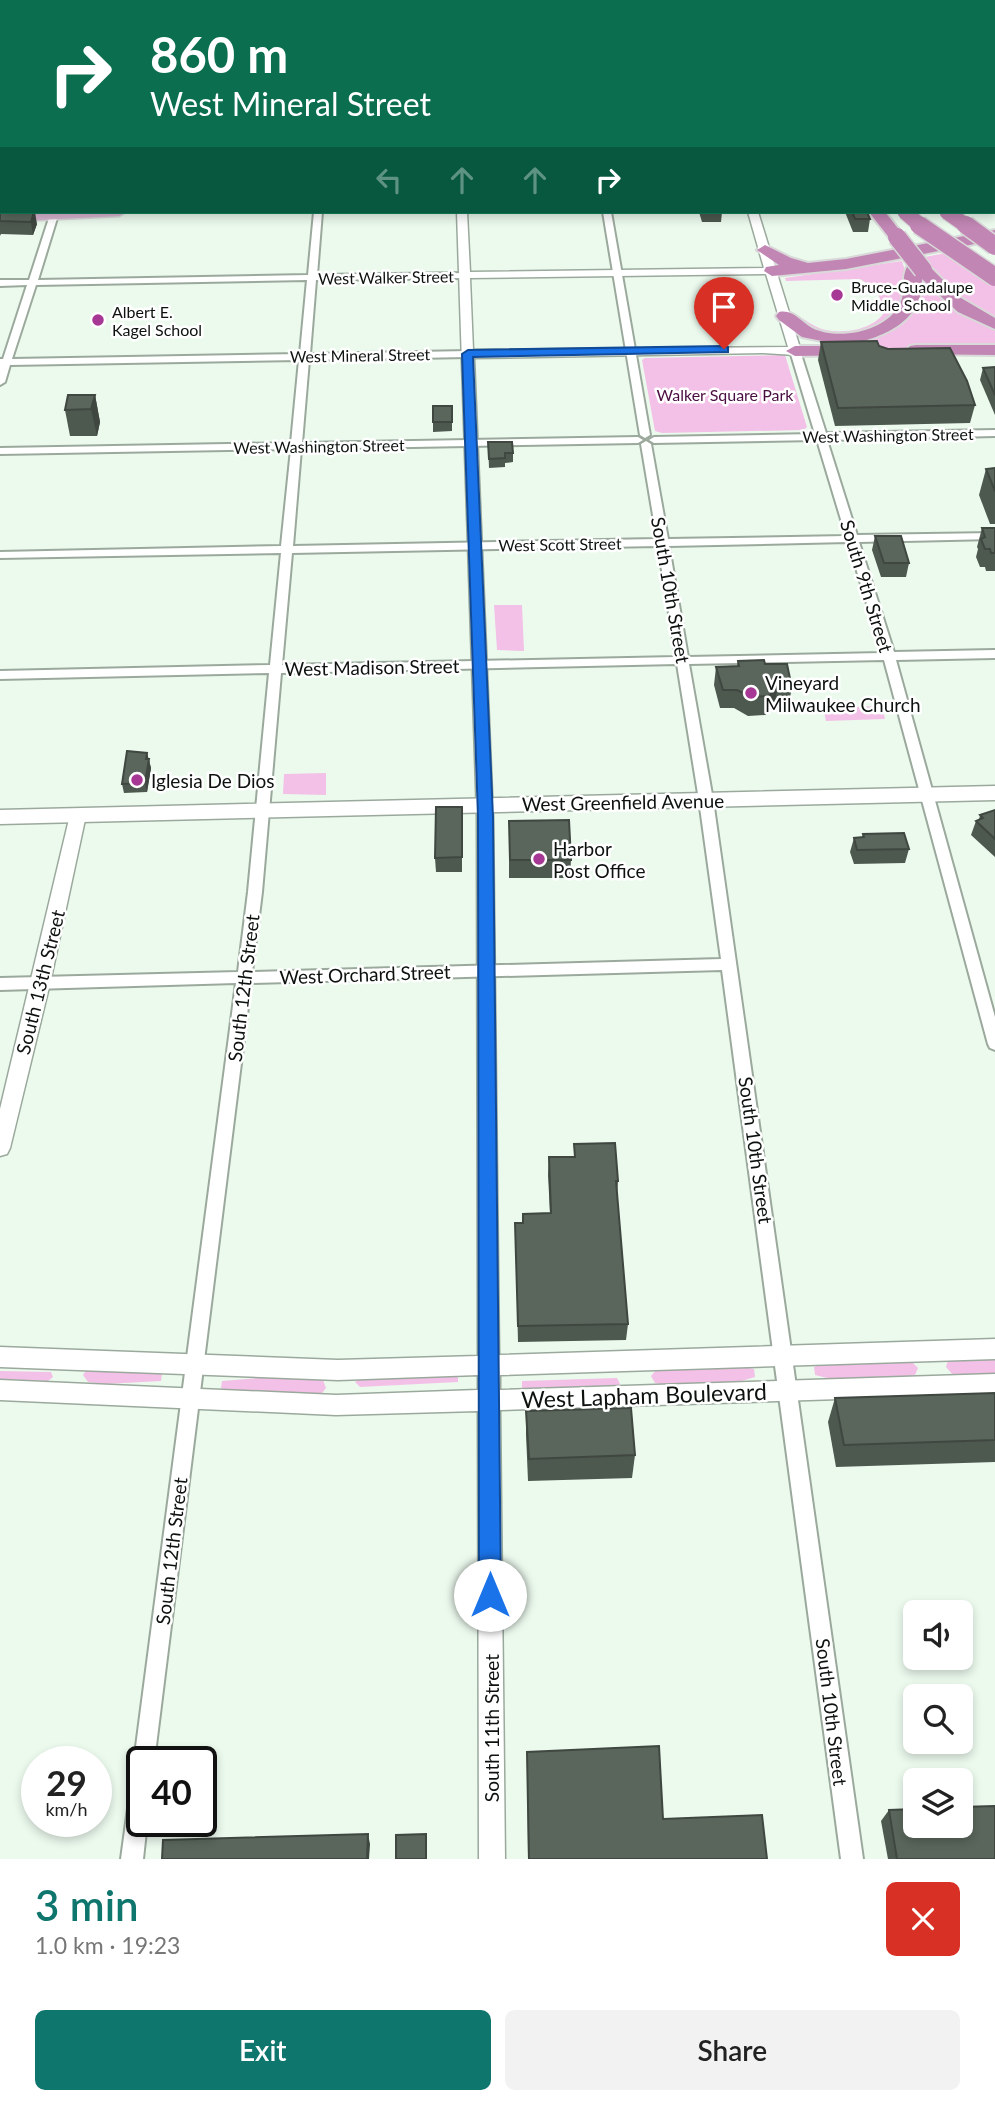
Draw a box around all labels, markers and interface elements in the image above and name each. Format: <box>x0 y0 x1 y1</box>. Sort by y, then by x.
text: 860 m <box>150 25 288 83</box>
icon: right <box>35 28 126 119</box>
text: West Mineral Street <box>150 84 431 123</box>
icon: left <box>370 161 408 199</box>
icon: ahead <box>443 161 481 199</box>
icon: ahead <box>516 161 554 199</box>
icon: right <box>589 161 627 199</box>
street label: West Walker Street <box>318 266 454 288</box>
pin <box>694 277 754 349</box>
place label: Bruce-Guadalupe Middle School <box>851 277 973 314</box>
marker: Bruce-Guadalupe Middle School <box>829 287 845 303</box>
icon: arrive <box>705 288 743 326</box>
place label: Albert E. Kagel School <box>112 302 202 339</box>
marker: Albert E. Kagel School <box>90 312 106 328</box>
street label: West Mineral Street <box>290 344 431 366</box>
park label: Walker Square Park <box>657 385 794 404</box>
street label: West Washington Street <box>802 424 974 446</box>
street label: West Washington Street <box>233 435 405 457</box>
street label: South 10th Street <box>647 515 695 665</box>
street label: South 9th Street <box>836 517 898 655</box>
street label: West Scott Street <box>498 533 622 555</box>
street label: West Madison Street <box>284 654 460 680</box>
place label: Vineyard Milwaukee Church <box>765 671 921 716</box>
marker: Vineyard Milwaukee Church <box>743 685 759 701</box>
place label: Iglesia De Dios <box>151 769 275 792</box>
marker: Iglesia De Dios <box>129 772 145 788</box>
street label: West Greenfield Avenue <box>522 789 724 815</box>
place label: Harbor Post Office <box>553 837 646 882</box>
marker: Harbor Post Office <box>531 851 547 867</box>
street label: South 13th Street <box>11 907 69 1057</box>
street label: South 12th Street <box>223 913 263 1063</box>
street label: West Orchard Street <box>279 960 451 988</box>
street label: South 10th Street <box>734 1075 778 1225</box>
street label: West Lapham Boulevard <box>521 1377 767 1413</box>
street label: South 12th Street <box>151 1476 191 1626</box>
position arrow <box>453 1558 527 1632</box>
map controls <box>903 1600 973 1838</box>
button: sound <box>903 1600 973 1670</box>
street label: South 10th Street <box>812 1637 852 1787</box>
street label: South 11th Street <box>480 1654 503 1802</box>
button: search <box>903 1684 973 1754</box>
speed limit sign: 40 <box>126 1746 217 1837</box>
text: 29 <box>46 1761 87 1803</box>
button: layers <box>903 1768 973 1838</box>
text: km/h <box>45 1798 88 1820</box>
text: 3 min <box>35 1880 139 1930</box>
button: close <box>886 1882 960 1956</box>
text: 1.0 km · 19:23 <box>35 1931 180 1959</box>
button: Exit <box>35 2010 491 2090</box>
button: Share <box>505 2010 960 2090</box>

